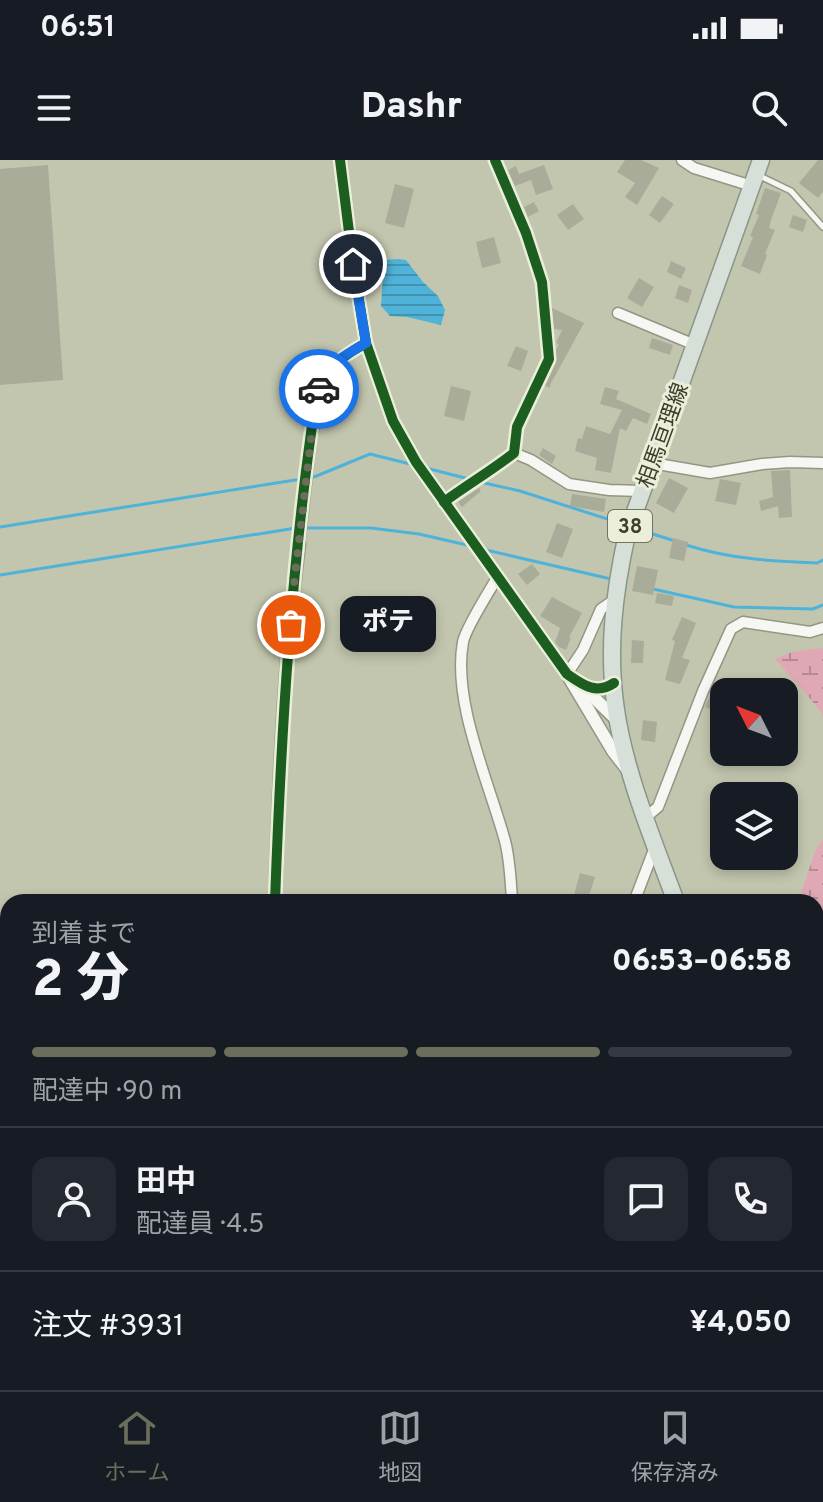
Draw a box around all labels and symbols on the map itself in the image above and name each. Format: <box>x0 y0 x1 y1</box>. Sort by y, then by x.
pin <box>319 230 387 298</box>
courier <box>279 349 359 429</box>
street label: 相馬亘理線 <box>633 380 696 492</box>
road number: 38 <box>608 510 652 542</box>
pin <box>257 591 325 659</box>
callout: ポテ <box>339 597 435 653</box>
north arrow <box>710 678 798 766</box>

